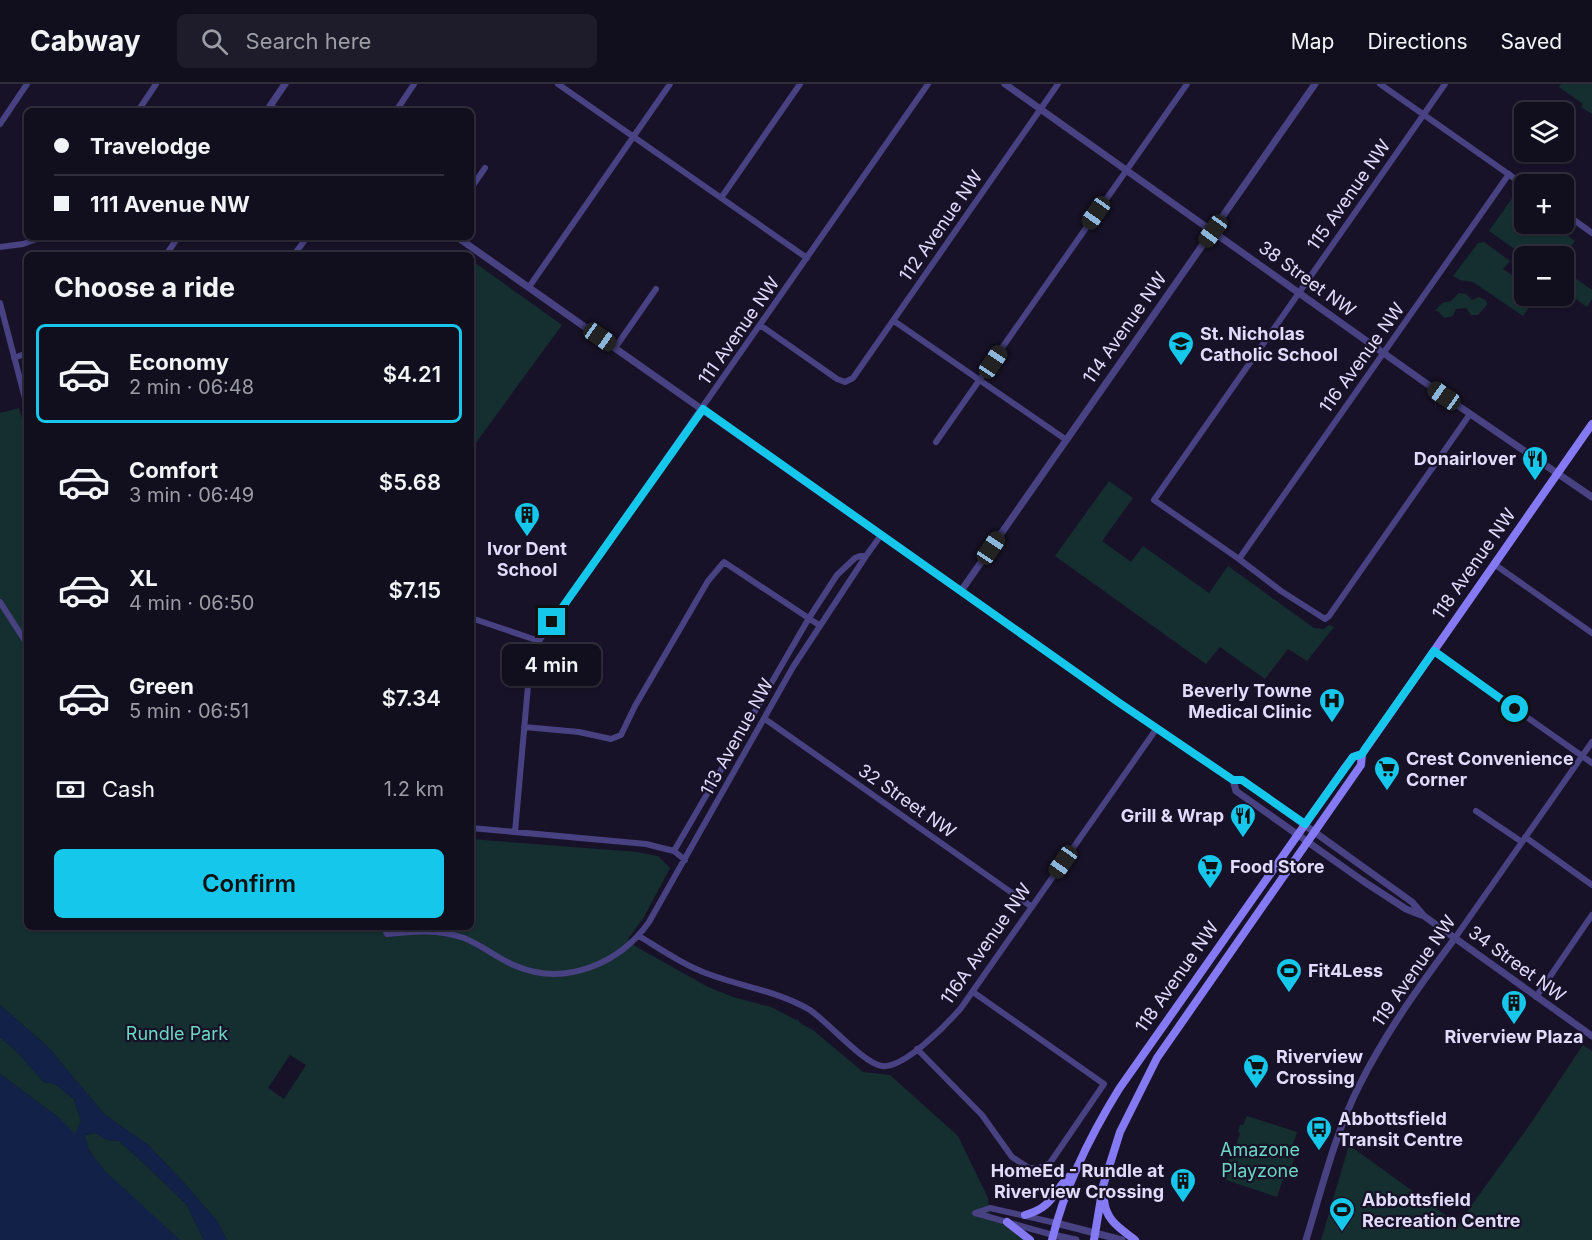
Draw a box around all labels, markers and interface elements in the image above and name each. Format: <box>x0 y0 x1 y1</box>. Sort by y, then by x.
search box <box>177 14 597 68</box>
text: Cabway <box>30 24 141 58</box>
icon: search <box>198 25 231 58</box>
text: Search here <box>246 28 371 54</box>
text: Map <box>1291 29 1334 54</box>
text: Directions <box>1367 29 1468 54</box>
text: Saved <box>1501 29 1562 54</box>
map controls <box>1514 102 1574 306</box>
button: layers <box>1514 102 1574 162</box>
text: Travelodge <box>90 133 211 159</box>
street label: 115 Avenue NW <box>1303 135 1395 254</box>
street label: 112 Avenue NW <box>895 166 987 285</box>
button: + <box>1514 174 1574 234</box>
text: 111 Avenue NW <box>90 191 250 217</box>
car <box>1078 193 1114 233</box>
car <box>1195 211 1231 251</box>
street label: 38 Street NW <box>1255 236 1360 321</box>
button: − <box>1514 246 1574 306</box>
street label: 114 Avenue NW <box>1078 268 1171 387</box>
text: Choose a ride <box>54 271 235 304</box>
street label: 111 Avenue NW <box>694 273 784 389</box>
street label: 116 Avenue NW <box>1315 299 1409 417</box>
car <box>580 319 620 355</box>
place label: St. Nicholas Catholic School <box>1200 323 1338 365</box>
school or university icon: St. Nicholas Catholic School <box>1166 329 1196 367</box>
car <box>975 342 1011 382</box>
icon: car <box>57 347 111 401</box>
text: Economy <box>129 349 229 375</box>
text: $4.21 <box>383 361 441 387</box>
text: 2 min · 06:48 <box>129 375 254 399</box>
car <box>1424 378 1464 414</box>
restaurant icon: Donairlover <box>1520 444 1550 482</box>
place label: Donairlover <box>1414 448 1516 469</box>
icon: car <box>57 455 111 509</box>
text: Comfort <box>129 457 218 483</box>
text: $5.68 <box>379 469 441 495</box>
text: 3 min · 06:49 <box>129 483 254 507</box>
building icon: Ivor Dent School <box>512 500 542 538</box>
street label: 118 Avenue NW <box>1428 504 1520 623</box>
car <box>973 528 1009 568</box>
place label: Ivor Dent School <box>487 538 567 580</box>
icon: car <box>57 563 111 617</box>
text: XL <box>129 565 158 591</box>
text: $7.15 <box>389 577 441 603</box>
text: 4 min · 06:50 <box>129 591 254 615</box>
route end <box>538 608 565 635</box>
callout: 4 min <box>502 643 602 685</box>
text: 4 min <box>525 653 578 677</box>
icon: car <box>57 671 111 725</box>
text: Green <box>129 673 194 699</box>
street label: 113 Avenue NW <box>696 674 777 799</box>
place label: Beverly Towne Medical Clinic <box>1182 680 1312 722</box>
text: $7.34 <box>382 685 441 711</box>
hospital icon: Beverly Towne Medical Clinic <box>1317 686 1347 724</box>
route start <box>1501 695 1528 722</box>
text: 5 min · 06:51 <box>129 699 249 723</box>
place label: Crest Convenience Corner <box>1406 748 1574 790</box>
supermarket icon: Crest Convenience Corner <box>1372 754 1402 792</box>
street label: 32 Street NW <box>854 759 960 842</box>
icon: cash <box>54 773 87 806</box>
text: Cash <box>102 776 155 802</box>
text: 1.2 km <box>384 777 444 801</box>
restaurant icon: Grill & Wrap <box>1228 801 1258 839</box>
place label: Grill & Wrap <box>1121 805 1224 826</box>
car <box>1045 842 1081 882</box>
button: Confirm <box>54 849 444 918</box>
supermarket icon: Food Store <box>1195 852 1225 890</box>
place label: Food Store <box>1230 856 1325 877</box>
street label: 116A Avenue NW <box>936 879 1035 1008</box>
street label: 119 Avenue NW <box>1368 911 1460 1030</box>
street label: 118 Avenue NW <box>1131 917 1223 1036</box>
street label: 34 Street NW <box>1465 921 1570 1006</box>
sports icon: Fit4Less <box>1274 956 1304 994</box>
place label: Fit4Less <box>1308 960 1383 981</box>
building icon: Riverview Plaza <box>1499 988 1529 1026</box>
park label: Rundle Park <box>126 1023 228 1044</box>
place label: Riverview Plaza <box>1445 1026 1583 1047</box>
place label: Riverview Crossing <box>1276 1046 1364 1088</box>
supermarket icon: Riverview Crossing <box>1241 1052 1271 1090</box>
place label: Abbottsfield Transit Centre <box>1338 1108 1463 1150</box>
bus stop icon: Abbottsfield Transit Centre <box>1304 1114 1334 1152</box>
park label: Amazone Playzone <box>1220 1139 1300 1181</box>
place label: HomeEd - Rundle at Riverview Crossing <box>991 1160 1164 1202</box>
building icon: HomeEd - Rundle at Riverview Crossing <box>1168 1166 1198 1204</box>
place label: Abbottsfield Recreation Centre <box>1362 1189 1521 1231</box>
sports icon: Abbottsfield Recreation Centre <box>1327 1195 1357 1233</box>

